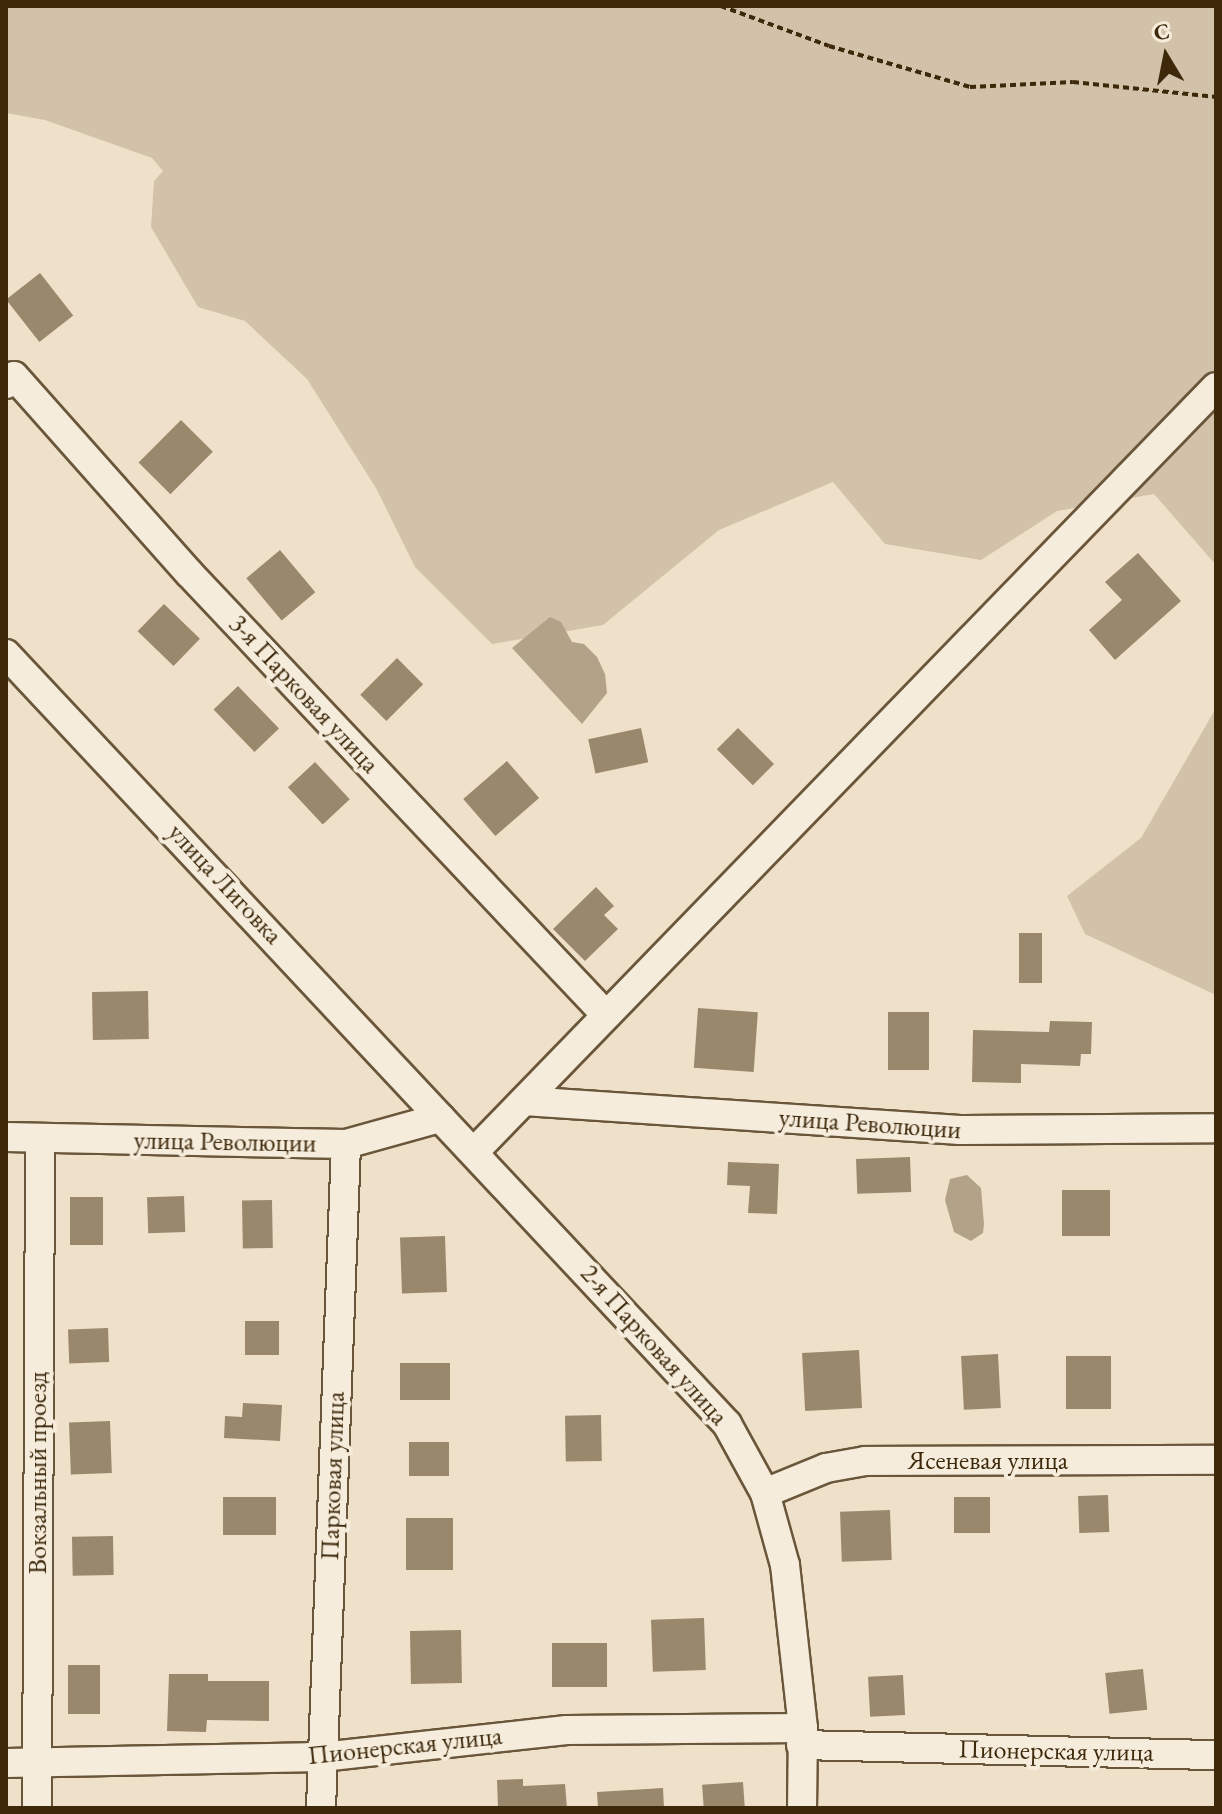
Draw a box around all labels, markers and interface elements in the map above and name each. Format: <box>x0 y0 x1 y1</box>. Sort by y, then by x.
north arrow <box>1126 16 1206 96</box>
text: С <box>1152 16 1172 48</box>
street label: 3-я Парковая улица <box>223 608 385 780</box>
street label: улица Лиговка <box>161 817 289 951</box>
street label: улица Революции <box>778 1102 962 1146</box>
street label: улица Революции <box>133 1125 317 1159</box>
street label: 2-я Парковая улица <box>574 1258 734 1432</box>
street label: Вокзальный проезд <box>22 1372 54 1574</box>
street label: Парковая улица <box>314 1391 352 1561</box>
street label: Ясеневая улица <box>908 1445 1068 1477</box>
street label: Пионерская улица <box>306 1720 504 1772</box>
street label: Пионерская улица <box>958 1734 1154 1768</box>

